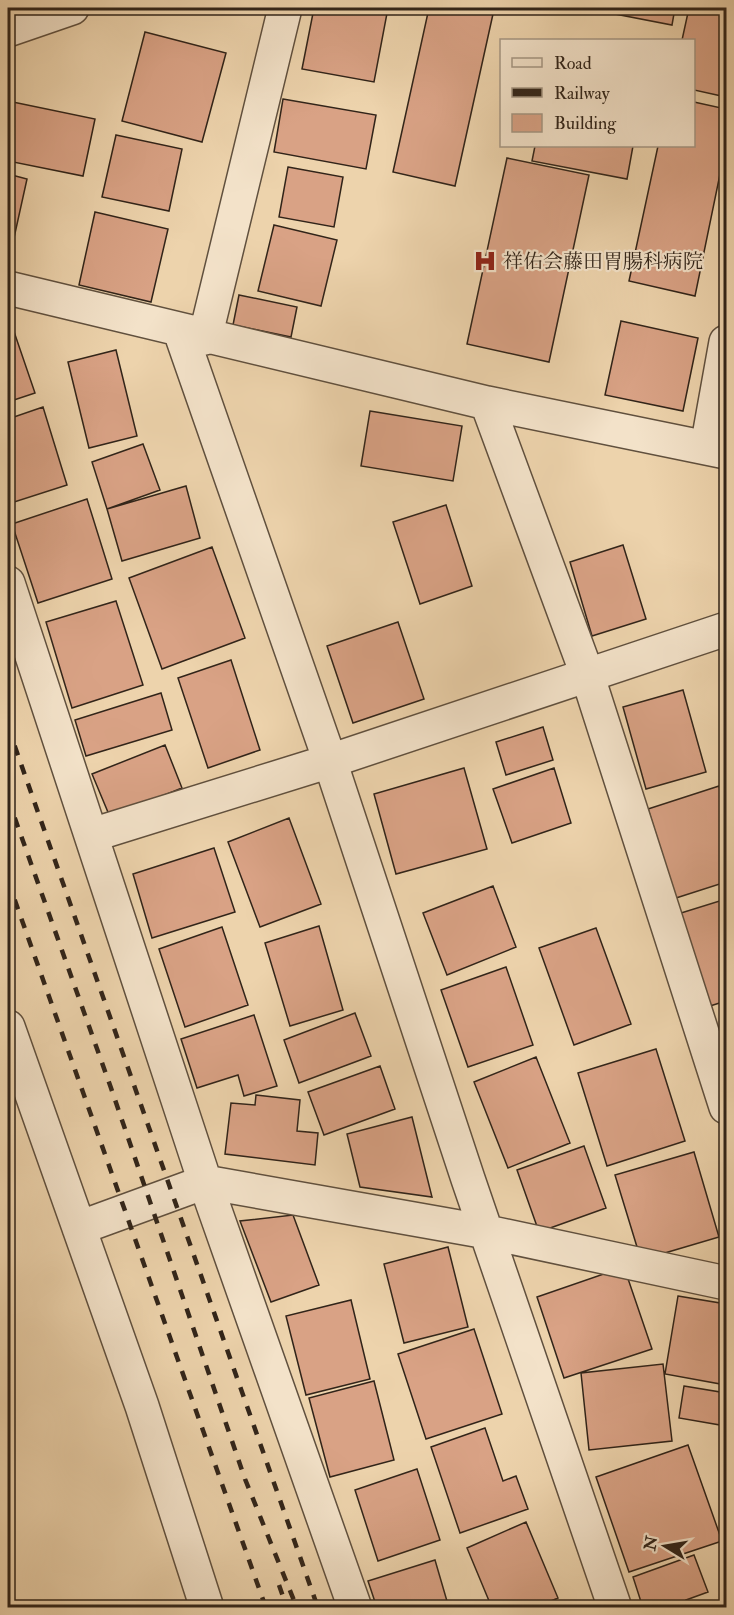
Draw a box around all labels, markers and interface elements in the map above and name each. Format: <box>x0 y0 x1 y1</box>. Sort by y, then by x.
legend <box>500 39 695 147</box>
text: Road <box>554 52 592 75</box>
text: Railway <box>554 82 611 105</box>
text: Building <box>554 112 617 135</box>
hospital icon: 祥佑会藤田胃腸科病院 <box>472 248 498 274</box>
place label: 祥佑会藤田胃腸科病院 <box>503 249 703 274</box>
north arrow <box>635 1516 695 1576</box>
text: N <box>640 1534 663 1553</box>

